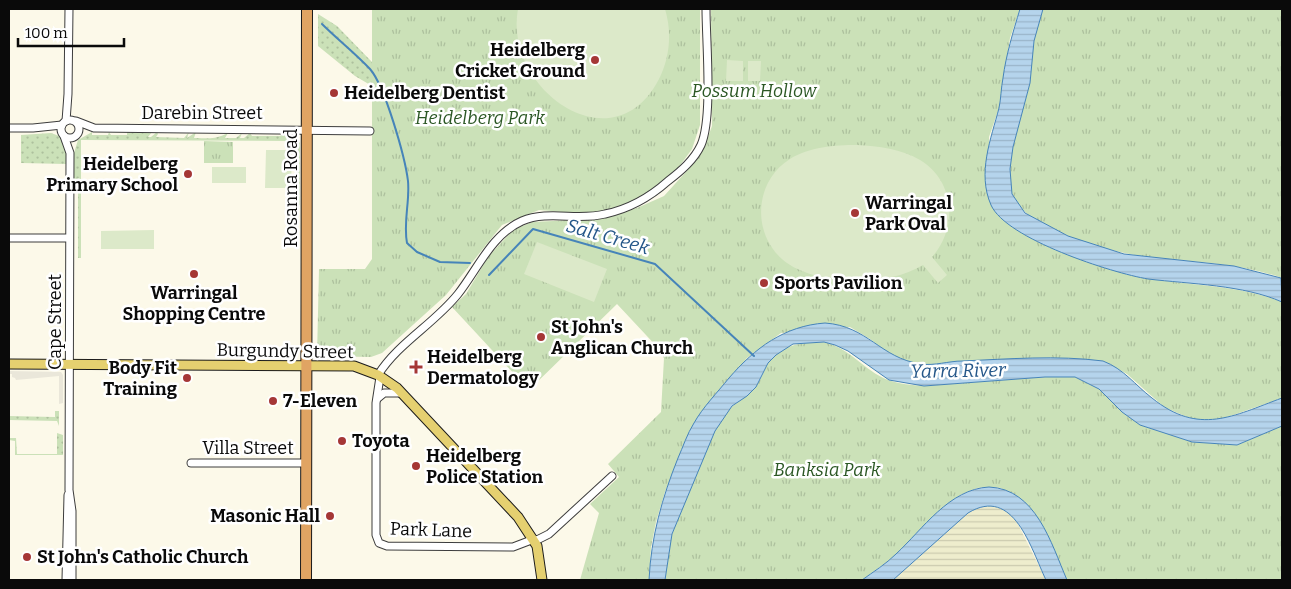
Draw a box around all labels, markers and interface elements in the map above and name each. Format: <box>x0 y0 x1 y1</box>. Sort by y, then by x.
scale bar <box>18 15 124 47</box>
text: 100 m <box>25 24 68 42</box>
place label: Heidelberg Cricket Ground <box>455 39 586 82</box>
marker: Heidelberg Cricket Ground <box>589 54 601 66</box>
park label: Possum Hollow <box>692 80 817 102</box>
place label: Heidelberg Dentist <box>344 82 505 104</box>
marker: Heidelberg Dentist <box>328 87 340 99</box>
street label: Darebin Street <box>141 102 263 124</box>
park label: Heidelberg Park <box>415 107 545 129</box>
street label: Rosanna Road <box>280 128 302 247</box>
place label: Heidelberg Primary School <box>46 153 179 196</box>
marker: Heidelberg Primary School <box>182 168 194 180</box>
place label: Warringal Park Oval <box>865 192 952 235</box>
marker: Warringal Park Oval <box>849 207 861 219</box>
water label: Salt Creek <box>564 214 653 260</box>
marker: Warringal Shopping Centre <box>188 268 200 280</box>
place label: Sports Pavilion <box>774 272 903 294</box>
street label: Cape Street <box>44 273 66 370</box>
marker: Sports Pavilion <box>758 277 770 289</box>
place label: Warringal Shopping Centre <box>123 282 266 325</box>
place label: St John's Anglican Church <box>551 316 694 359</box>
marker: St John's Anglican Church <box>535 331 547 343</box>
street label: Burgundy Street <box>216 339 354 363</box>
place label: Heidelberg Dermatology <box>427 346 540 389</box>
place label: Body Fit Training <box>103 357 178 400</box>
water label: Yarra River <box>910 358 1007 383</box>
marker: Heidelberg Dermatology <box>409 360 423 374</box>
marker: Body Fit Training <box>181 372 193 384</box>
place label: 7-Eleven <box>283 390 358 412</box>
marker: 7-Eleven <box>267 395 279 407</box>
place label: Toyota <box>352 430 410 452</box>
marker: Toyota <box>336 435 348 447</box>
street label: Villa Street <box>202 437 294 459</box>
place label: Heidelberg Police Station <box>426 445 544 488</box>
park label: Banksia Park <box>773 459 881 481</box>
marker: Heidelberg Police Station <box>410 460 422 472</box>
place label: Masonic Hall <box>210 505 320 527</box>
marker: Masonic Hall <box>324 510 336 522</box>
street label: Park Lane <box>389 518 473 542</box>
place label: St John's Catholic Church <box>37 546 249 568</box>
marker: St John's Catholic Church <box>21 551 33 563</box>

